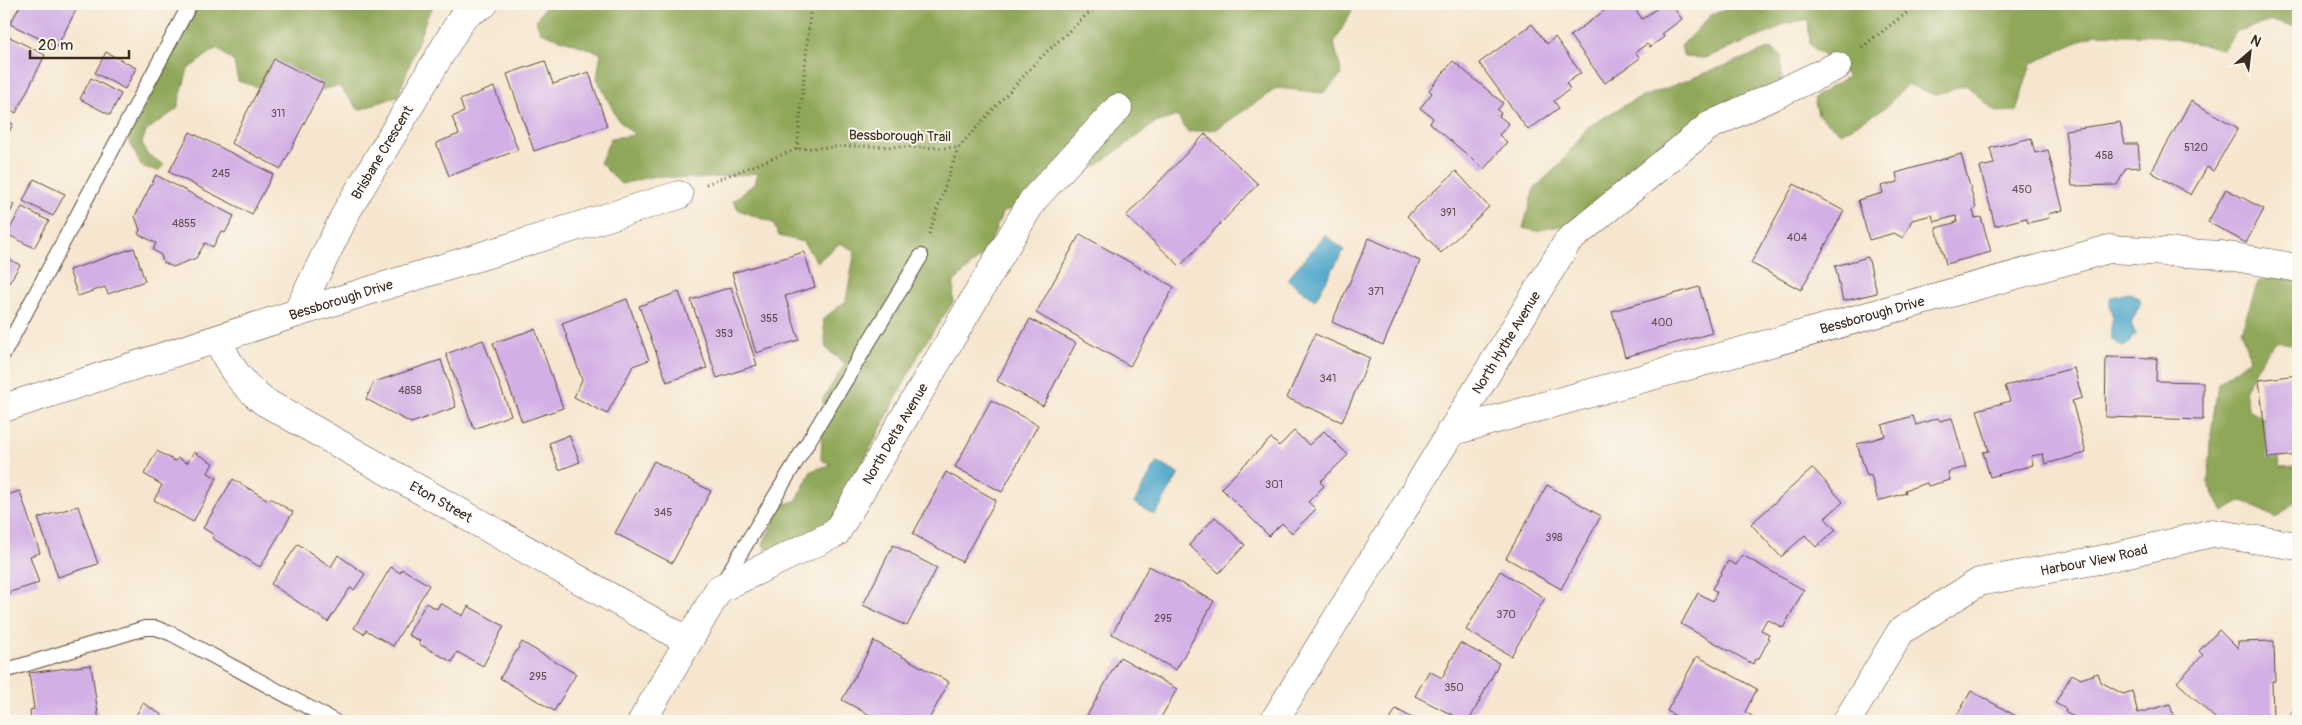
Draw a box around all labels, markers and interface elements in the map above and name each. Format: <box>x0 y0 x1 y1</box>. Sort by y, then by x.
scale bar <box>30 28 129 60</box>
north arrow <box>2224 28 2274 78</box>
text: N <box>2248 31 2264 51</box>
text: 20 m <box>38 36 73 55</box>
street label: Brisbane Crescent <box>347 102 417 202</box>
house number: 311 <box>271 107 285 120</box>
street label: Bessborough Trail <box>849 127 951 145</box>
house number: 5120 <box>2184 141 2208 154</box>
house number: 458 <box>2095 149 2113 162</box>
house number: 245 <box>212 167 230 180</box>
house number: 450 <box>2012 183 2032 196</box>
house number: 391 <box>1440 206 1456 219</box>
house number: 4855 <box>172 217 196 230</box>
house number: 404 <box>1787 231 1808 244</box>
street label: Bessborough Drive <box>287 275 395 324</box>
house number: 371 <box>1368 285 1384 298</box>
street label: North Hythe Avenue <box>1468 288 1544 397</box>
street label: Bessborough Drive <box>1818 292 1926 337</box>
house number: 355 <box>760 312 778 325</box>
house number: 400 <box>1651 316 1673 329</box>
house number: 353 <box>715 327 733 340</box>
house number: 341 <box>1320 372 1336 385</box>
street label: North Delta Avenue <box>858 380 931 487</box>
house number: 4858 <box>398 384 422 397</box>
street label: Eton Street <box>407 477 476 526</box>
house number: 301 <box>1265 478 1283 491</box>
house number: 345 <box>654 506 672 519</box>
house number: 398 <box>1545 531 1563 544</box>
street label: Harbour View Road <box>2039 540 2149 579</box>
house number: 370 <box>1496 608 1516 621</box>
house number: 295 <box>1154 612 1172 625</box>
house number: 295 <box>529 670 547 683</box>
house number: 350 <box>1444 681 1464 694</box>

